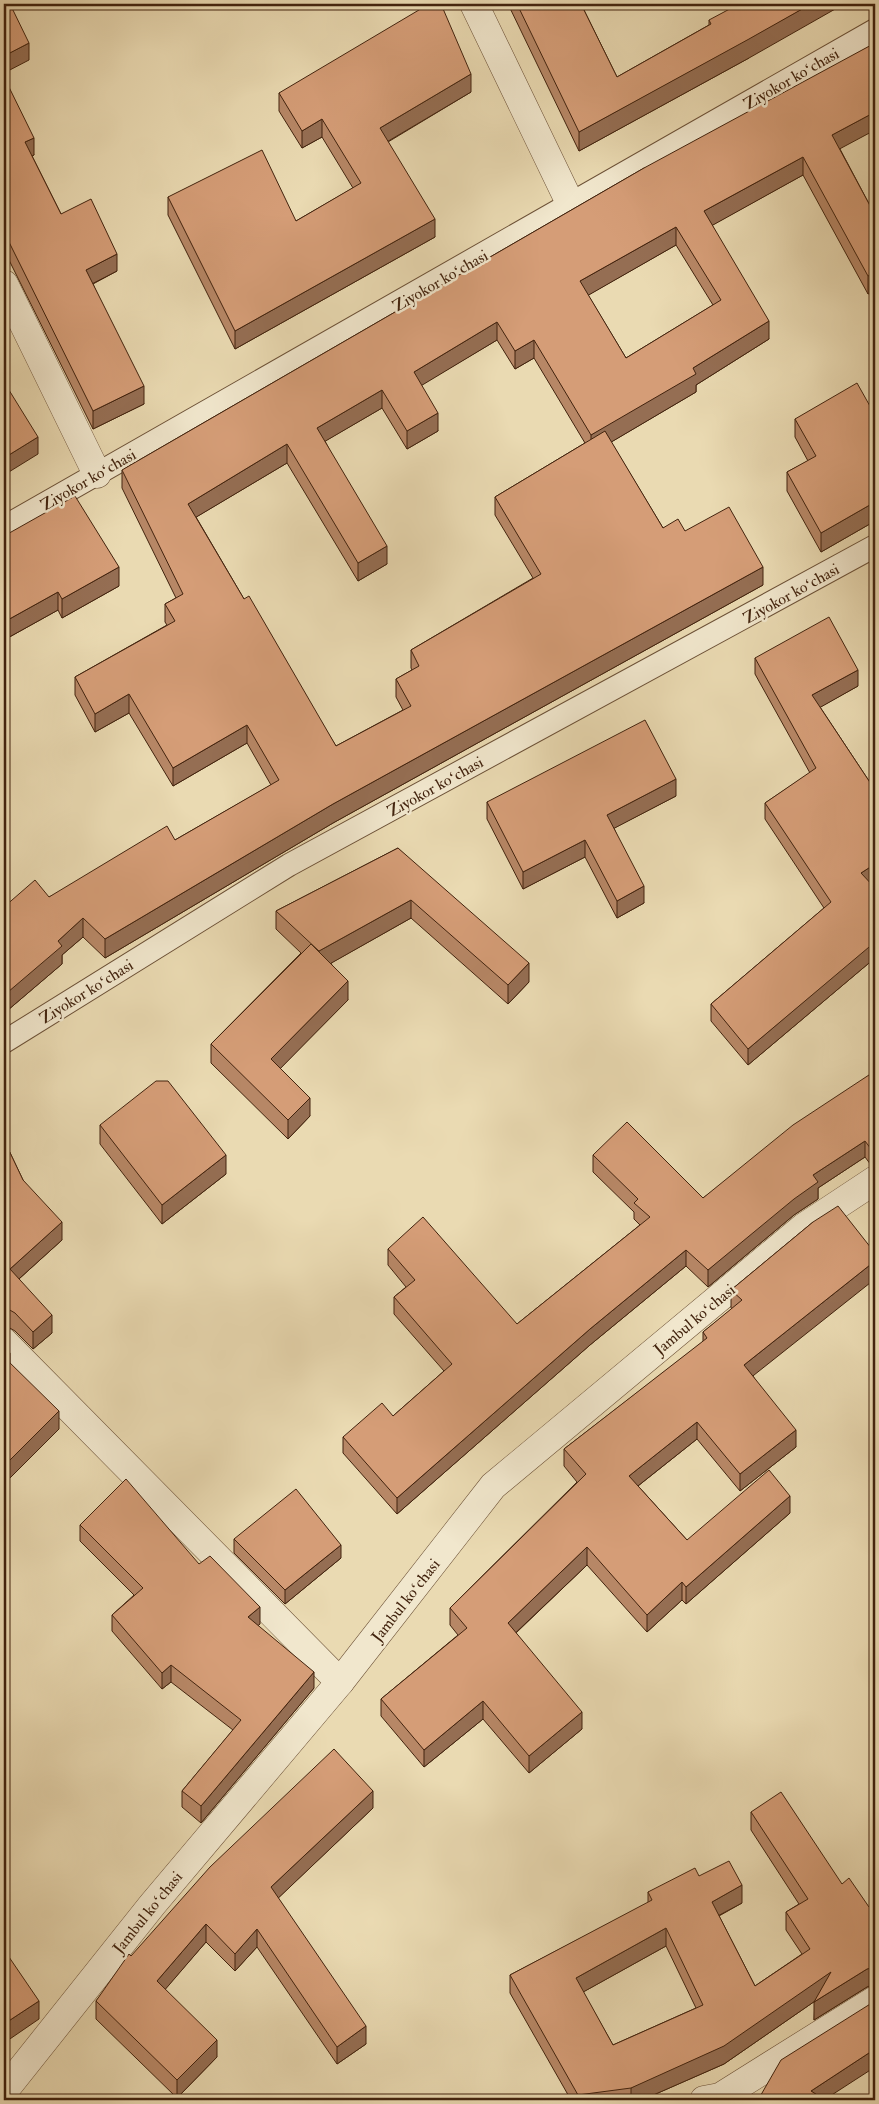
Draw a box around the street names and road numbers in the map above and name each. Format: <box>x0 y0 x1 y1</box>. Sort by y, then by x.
street label: Ziyokor koʻchasi <box>740 44 843 114</box>
street label: Ziyokor koʻchasi <box>389 246 492 316</box>
street label: Ziyokor koʻchasi <box>37 445 140 515</box>
street label: Ziyokor koʻchasi <box>740 559 843 628</box>
street label: Ziyokor koʻchasi <box>384 752 487 821</box>
street label: Ziyokor koʻchasi <box>36 955 137 1029</box>
street label: Jambul koʻchasi <box>649 1280 740 1361</box>
street label: Jambul koʻchasi <box>366 1555 445 1648</box>
street label: Jambul koʻchasi <box>108 1867 188 1959</box>

